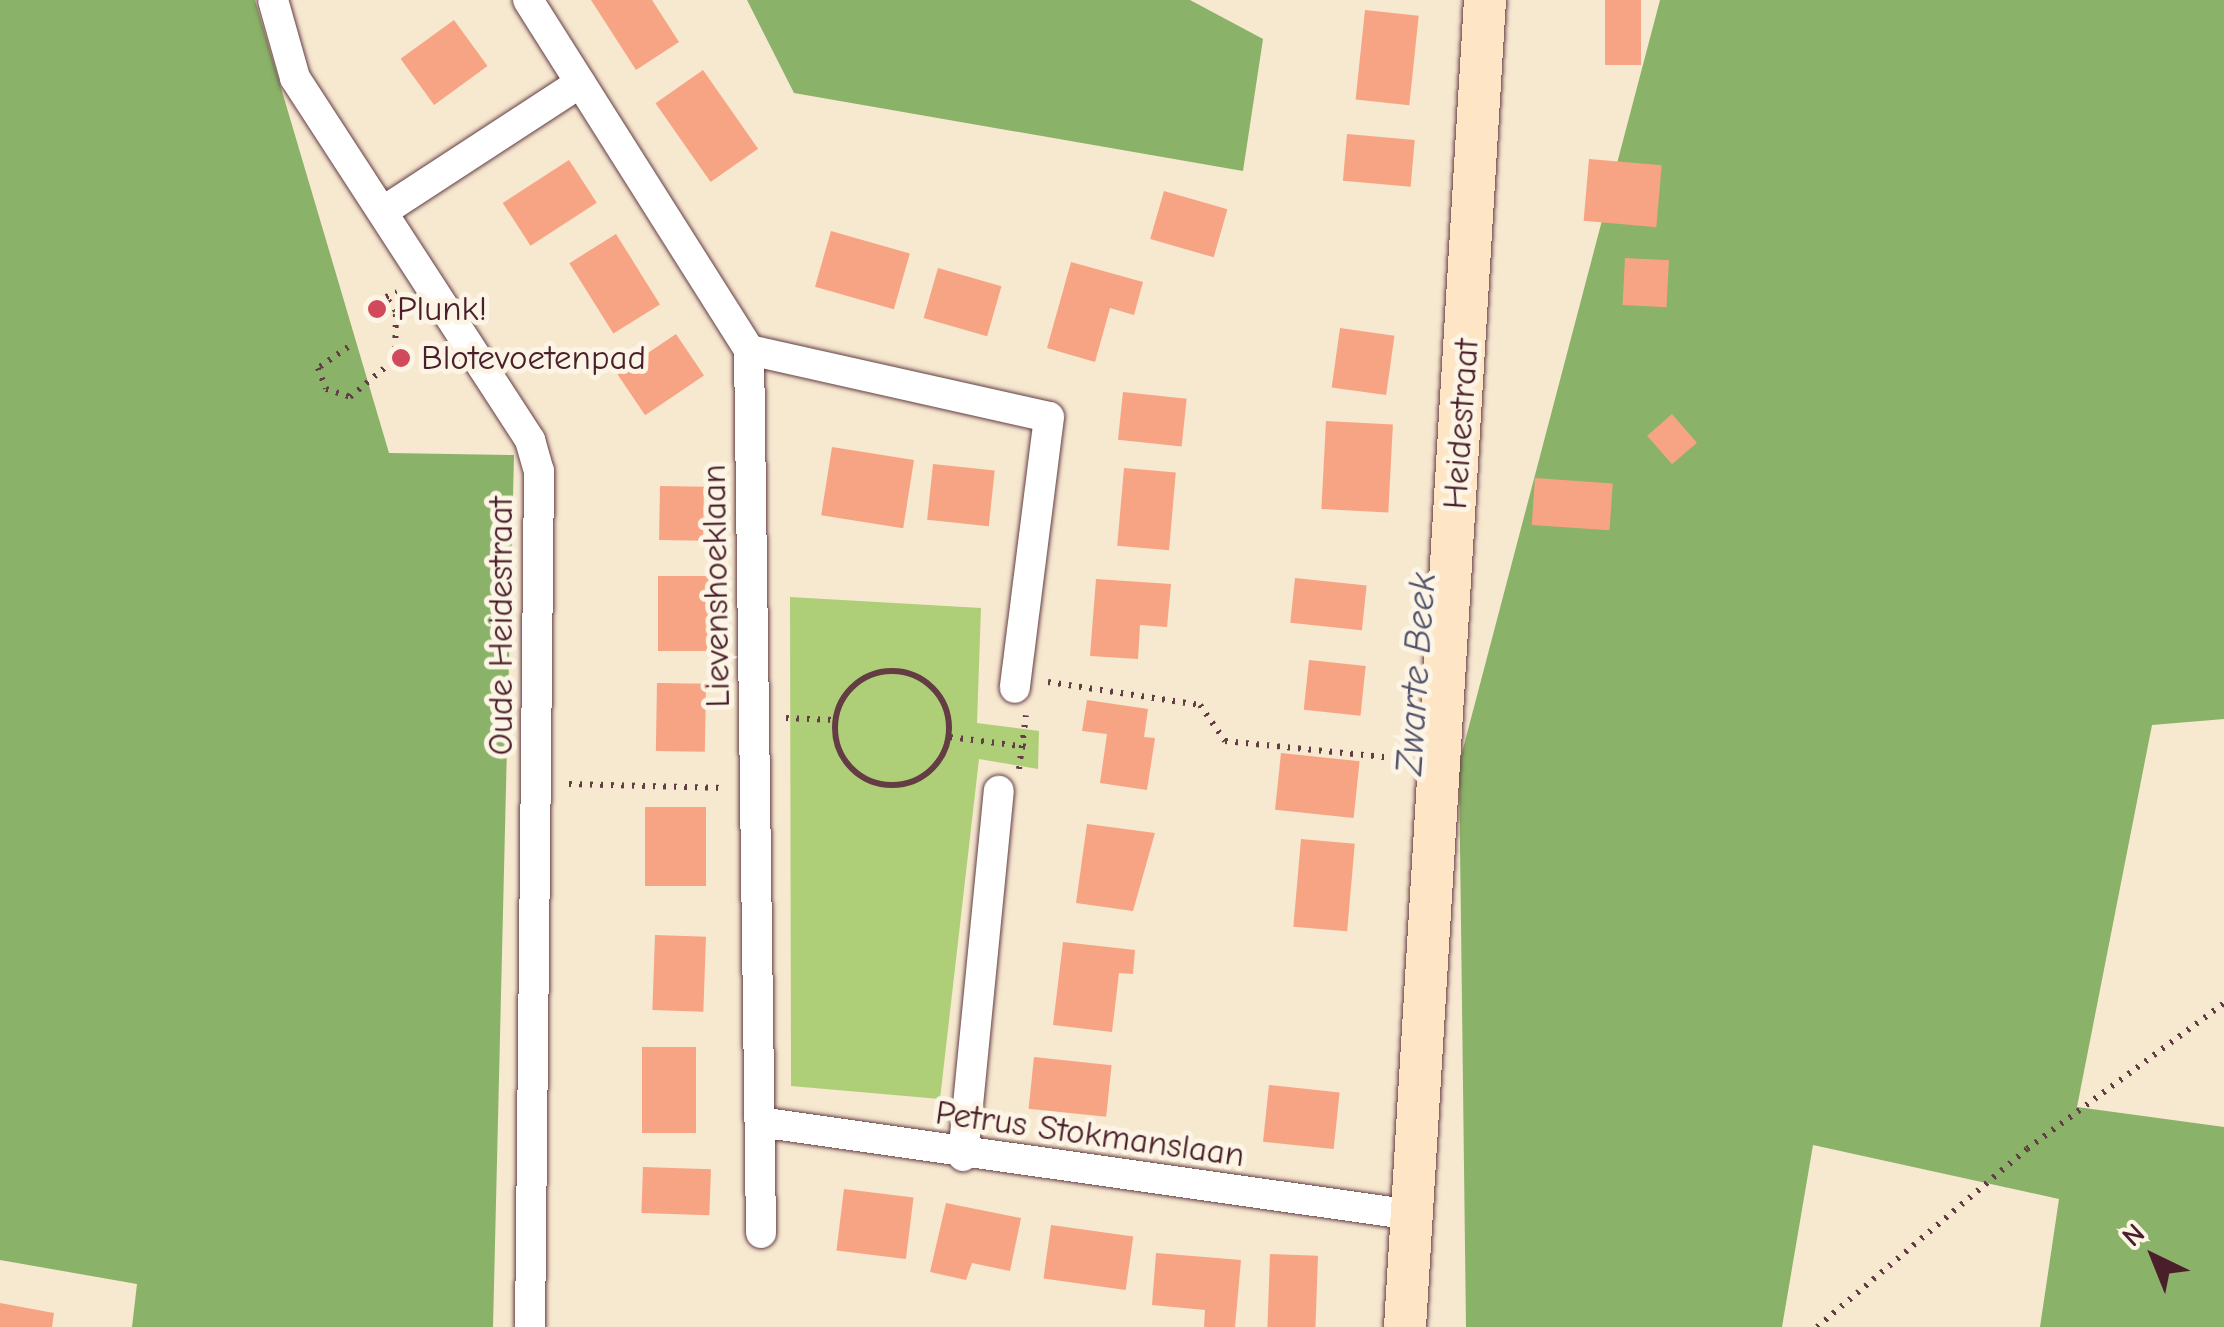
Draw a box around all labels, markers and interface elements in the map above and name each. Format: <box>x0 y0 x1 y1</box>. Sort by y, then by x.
place label: Plunk! <box>397 288 487 330</box>
marker: Plunk! <box>366 298 388 320</box>
place label: Blotevoetenpad <box>421 337 646 379</box>
street label: Heidestraat <box>1434 337 1488 511</box>
marker: Blotevoetenpad <box>390 347 412 369</box>
street label: Lievenshoeklaan <box>693 464 739 708</box>
street label: Oude Heidestraat <box>480 497 522 755</box>
water label: Zwarte Beek <box>1387 571 1447 777</box>
street label: Petrus Stokmanslaan <box>933 1092 1247 1176</box>
north arrow <box>2104 1207 2204 1307</box>
text: N <box>2116 1217 2151 1253</box>

